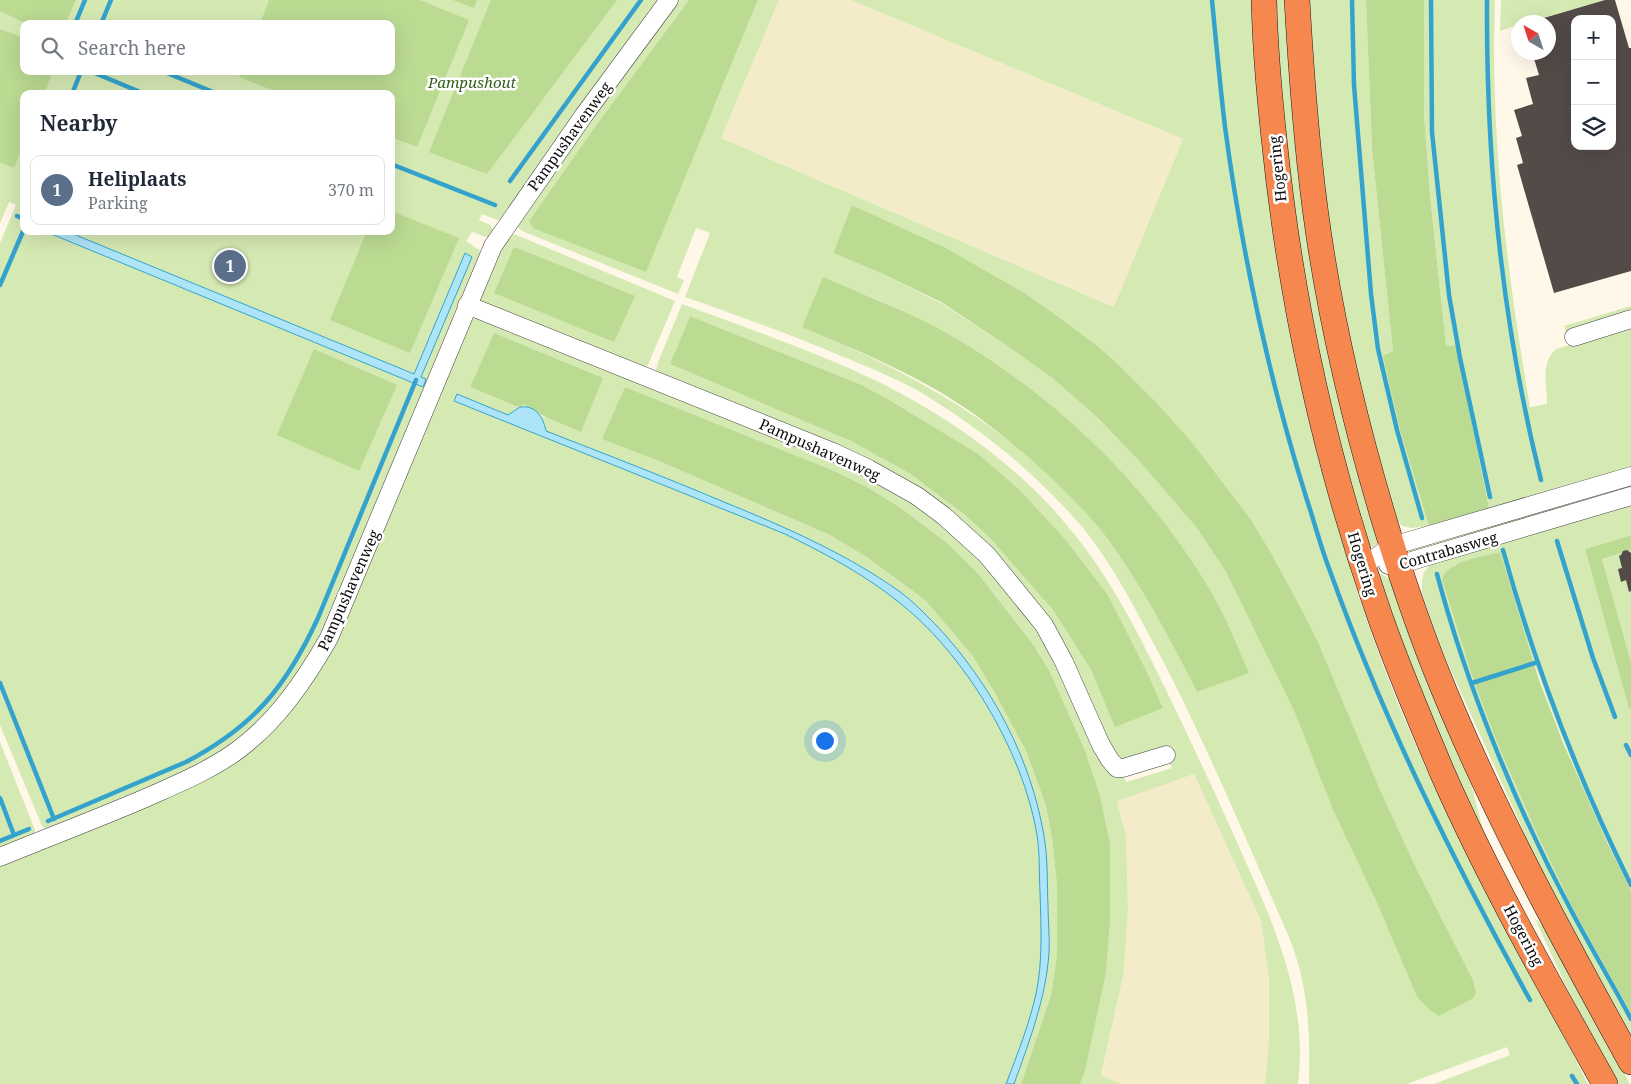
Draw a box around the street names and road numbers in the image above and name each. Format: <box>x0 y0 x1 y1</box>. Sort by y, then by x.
street label: Pampushavenweg <box>523 77 615 195</box>
street label: Hogering <box>1264 135 1290 203</box>
street label: Pampushavenweg <box>756 413 884 485</box>
street label: Pampushavenweg <box>312 526 384 654</box>
street label: Contrabasweg <box>1396 526 1500 574</box>
street label: Hogering <box>1344 529 1382 599</box>
street label: Hogering <box>1500 901 1548 969</box>

